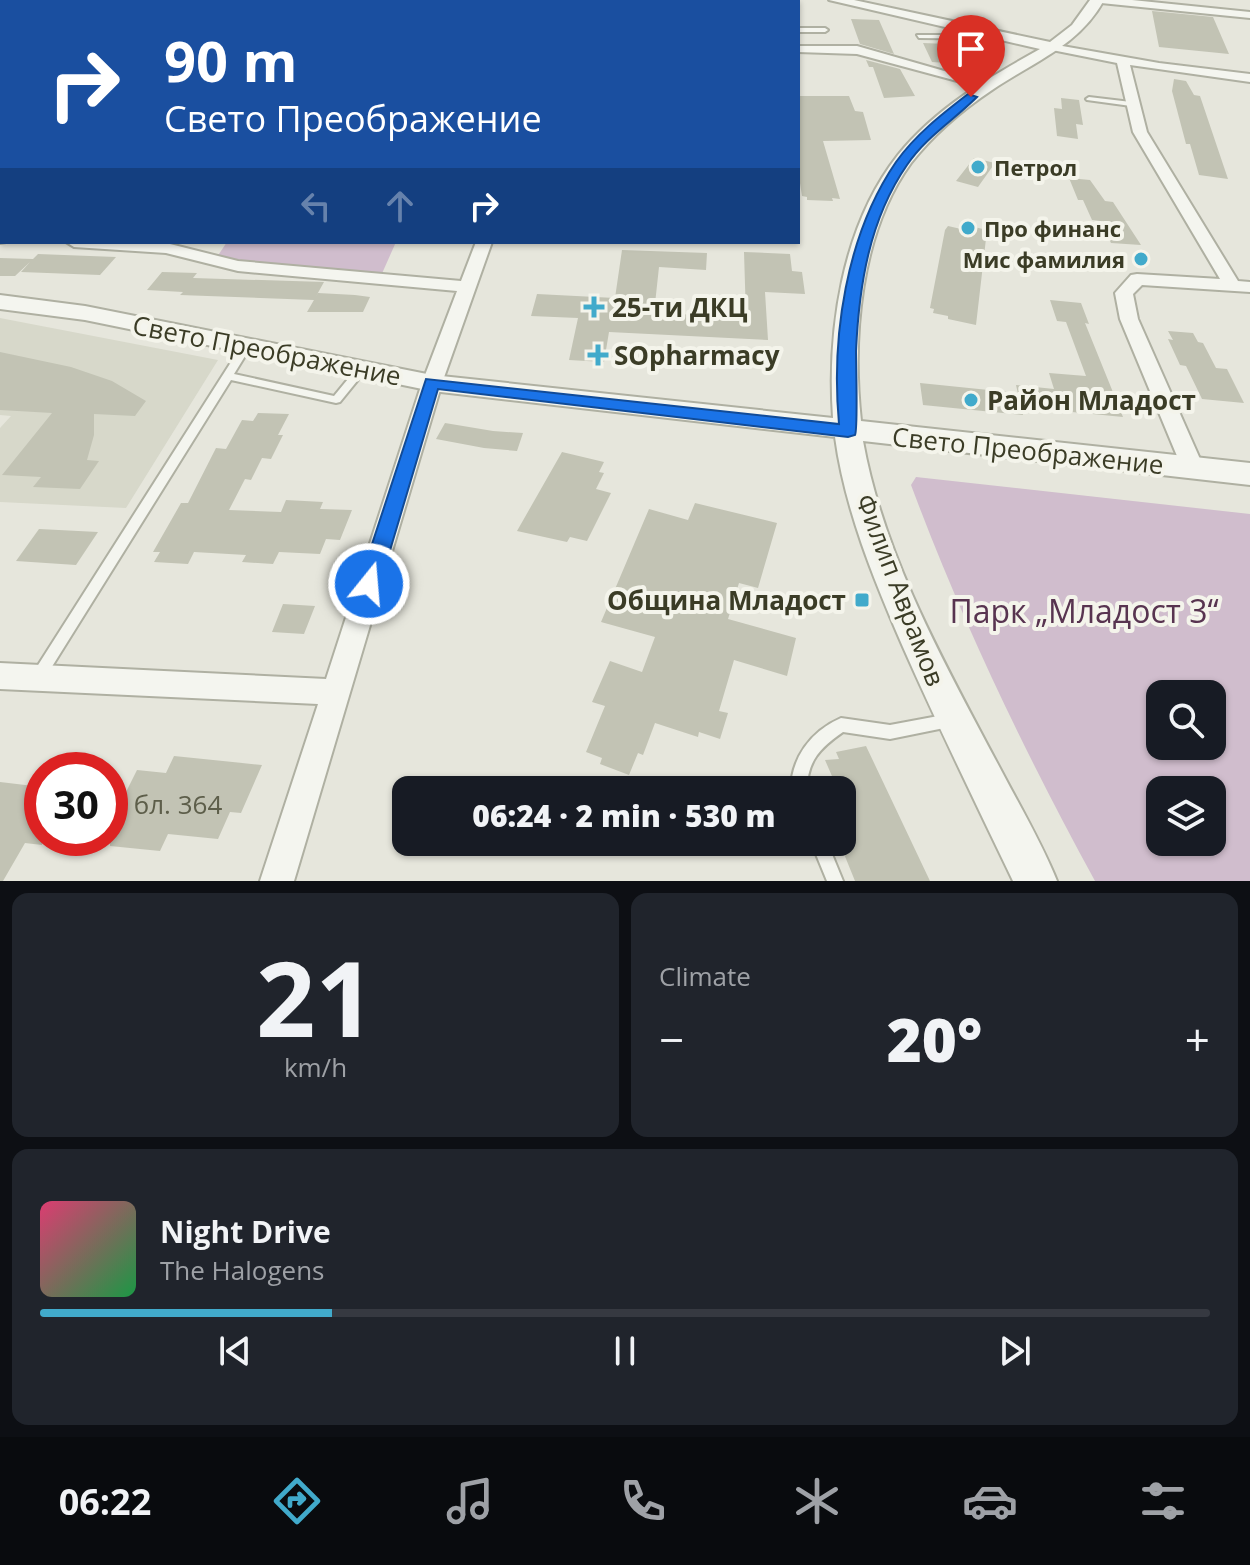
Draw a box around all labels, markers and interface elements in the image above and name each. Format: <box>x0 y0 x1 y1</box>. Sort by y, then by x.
pin <box>937 15 1005 97</box>
text: 90 m <box>164 22 298 98</box>
icon: arrive <box>949 27 993 71</box>
icon: right <box>32 32 136 136</box>
text: Свето Преображение <box>164 94 542 143</box>
place label: Петрол <box>994 152 1077 182</box>
marker: Петрол <box>969 158 987 176</box>
icon: left <box>294 184 338 228</box>
icon: ahead <box>378 184 422 228</box>
icon: right <box>462 184 506 228</box>
place label: Про финанс <box>984 213 1121 243</box>
marker: Про финанс <box>959 219 977 237</box>
place label: Мис фамилия <box>963 244 1125 274</box>
marker: Мис фамилия <box>1132 250 1150 268</box>
place label: 25-ти ДКЦ <box>612 289 748 325</box>
marker: 25-ти ДКЦ <box>583 296 605 318</box>
street label: Свето Преображение <box>130 306 404 394</box>
place label: SOpharmacy <box>614 337 780 373</box>
marker: SOpharmacy <box>589 346 607 364</box>
place label: Район Младост <box>987 382 1196 418</box>
marker: Район Младост <box>962 391 980 409</box>
street label: Свето Преображение <box>890 418 1166 482</box>
street label: Филип Аврамов <box>848 489 954 691</box>
position arrow <box>327 542 411 626</box>
place label: Община Младост <box>607 582 846 618</box>
park label: Парк „Младост 3“ <box>949 589 1219 632</box>
marker: Община Младост <box>853 591 871 609</box>
map controls <box>1146 680 1226 856</box>
button: search <box>1146 680 1226 760</box>
speed limit sign: 30 <box>24 752 128 856</box>
button: layers <box>1146 776 1226 856</box>
house number: бл. 364 <box>134 786 222 822</box>
text: 06:24 · 2 min · 530 m <box>472 795 776 836</box>
text: 21 <box>256 926 375 1067</box>
text: Climate <box>659 958 751 994</box>
text: 20° <box>887 998 982 1080</box>
text: − <box>659 1009 684 1069</box>
text: + <box>1185 1009 1210 1069</box>
text: km/h <box>284 1049 347 1085</box>
text: Night Drive <box>160 1211 331 1252</box>
text: The Halogens <box>160 1252 325 1288</box>
icon: previous <box>213 1329 257 1373</box>
icon: pause <box>603 1329 647 1373</box>
icon: next <box>993 1329 1037 1373</box>
icon: directions <box>269 1473 325 1529</box>
icon: music <box>442 1473 498 1529</box>
icon: phone <box>615 1473 671 1529</box>
icon: climate <box>789 1473 845 1529</box>
icon: car <box>962 1473 1018 1529</box>
icon: filters <box>1135 1473 1191 1529</box>
text: 06:22 <box>59 1477 151 1526</box>

